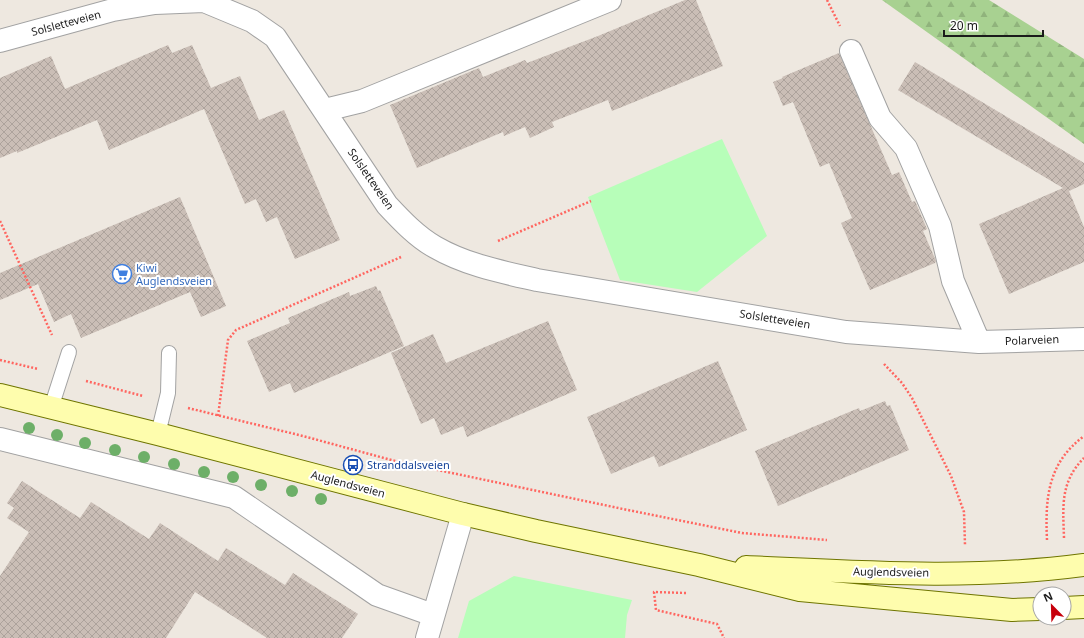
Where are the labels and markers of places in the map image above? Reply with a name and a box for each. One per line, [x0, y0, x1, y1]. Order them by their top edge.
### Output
place label: Kiwi Auglendsveien [136, 260, 212, 288]
supermarket icon: Kiwi Auglendsveien [111, 263, 133, 285]
bus stop icon: Stranddalsveien [342, 454, 364, 476]
place label: Stranddalsveien [367, 457, 450, 472]

